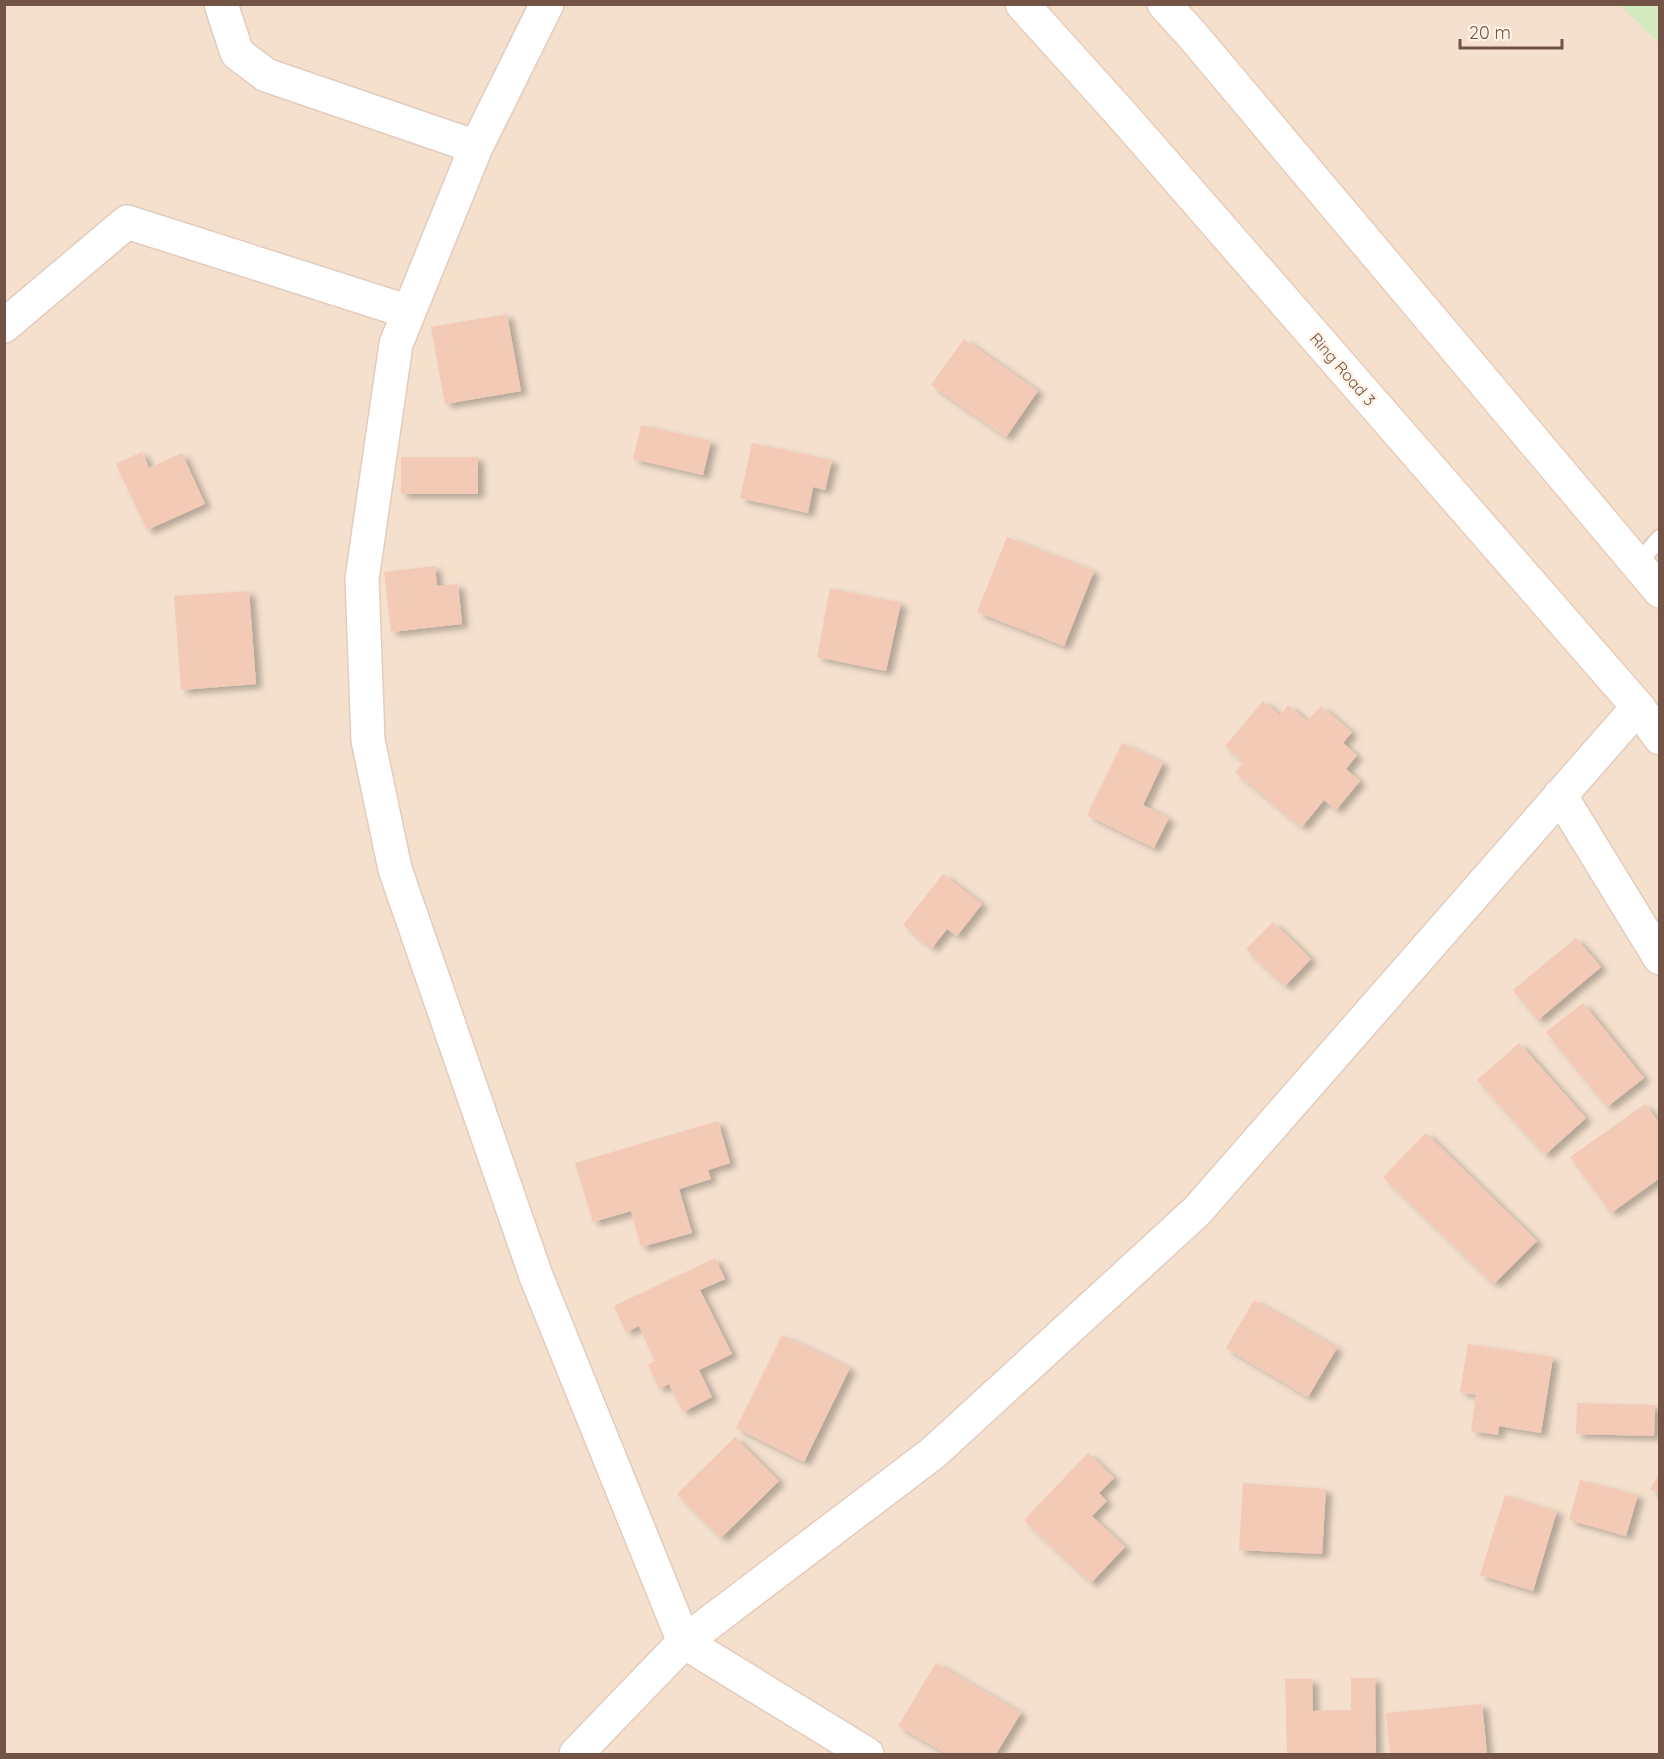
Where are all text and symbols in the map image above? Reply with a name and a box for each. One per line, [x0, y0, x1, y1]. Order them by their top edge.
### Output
scale bar [1460, 12, 1562, 50]
text: 20 m [1469, 21, 1511, 44]
street label: Ring Road 3 [1306, 328, 1380, 410]

